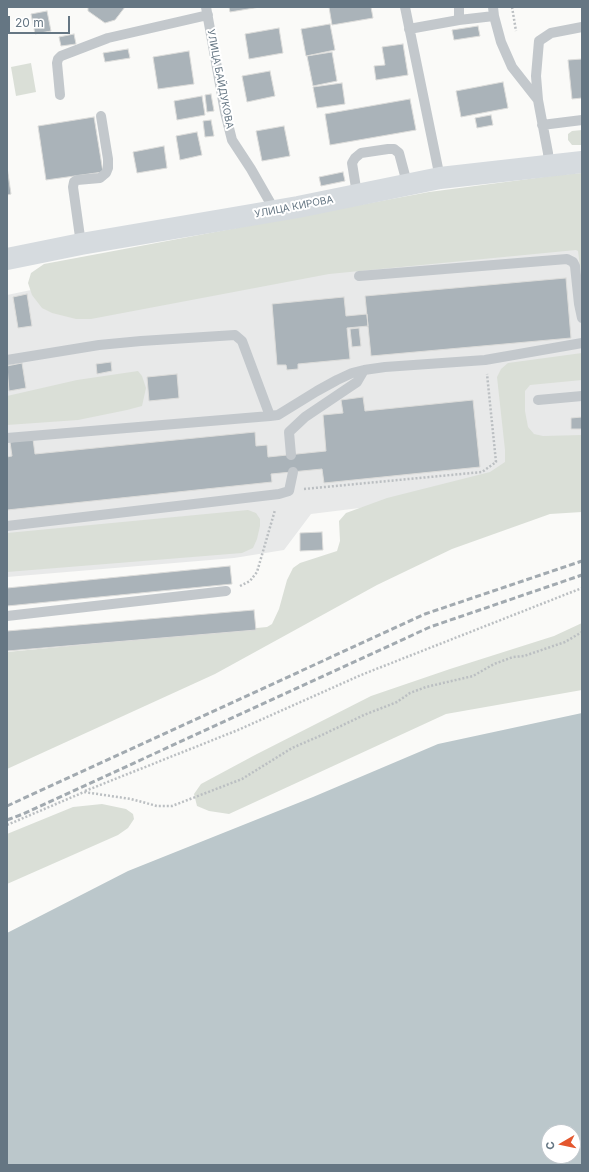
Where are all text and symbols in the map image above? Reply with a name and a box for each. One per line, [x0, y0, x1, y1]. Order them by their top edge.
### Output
scale bar [10, 8, 72, 34]
text: 20 m [15, 15, 44, 30]
street label: УЛИЦА БАЙДУКОВА [204, 28, 236, 130]
street label: УЛИЦА КИРОВА [254, 193, 334, 221]
north arrow [541, 1124, 581, 1164]
text: С [543, 1141, 558, 1151]

